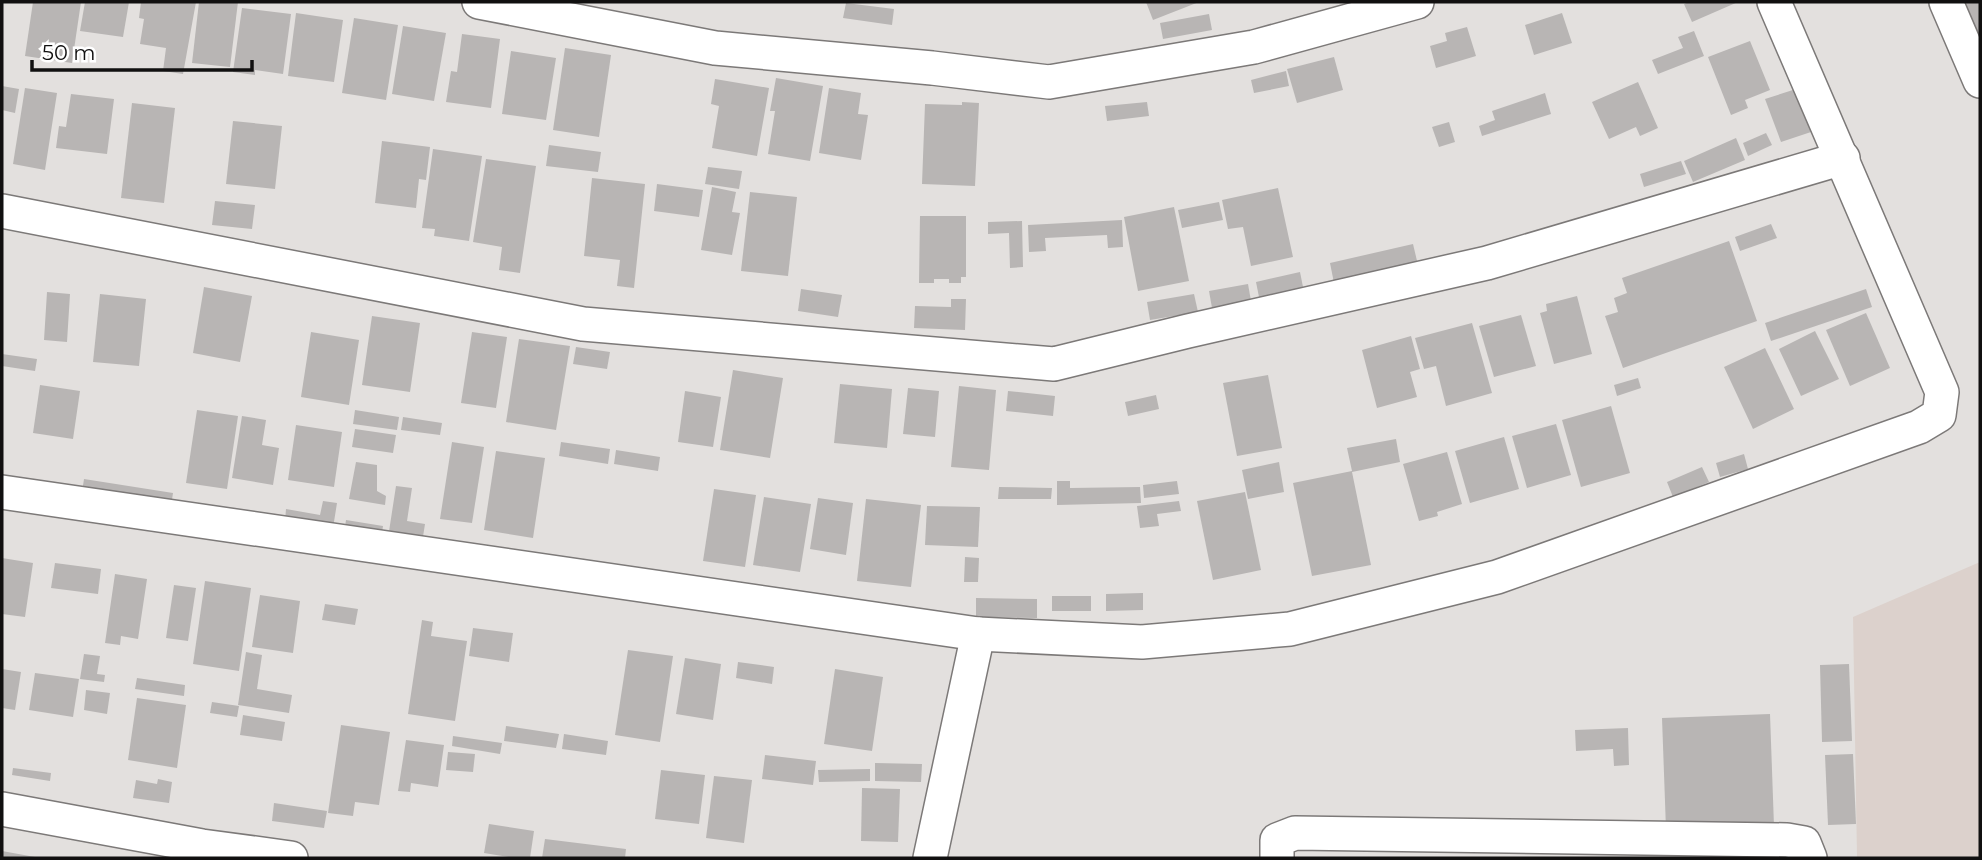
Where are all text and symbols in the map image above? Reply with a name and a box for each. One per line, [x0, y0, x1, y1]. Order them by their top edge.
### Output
scale bar [32, 28, 252, 72]
text: 50 m [42, 40, 96, 65]

